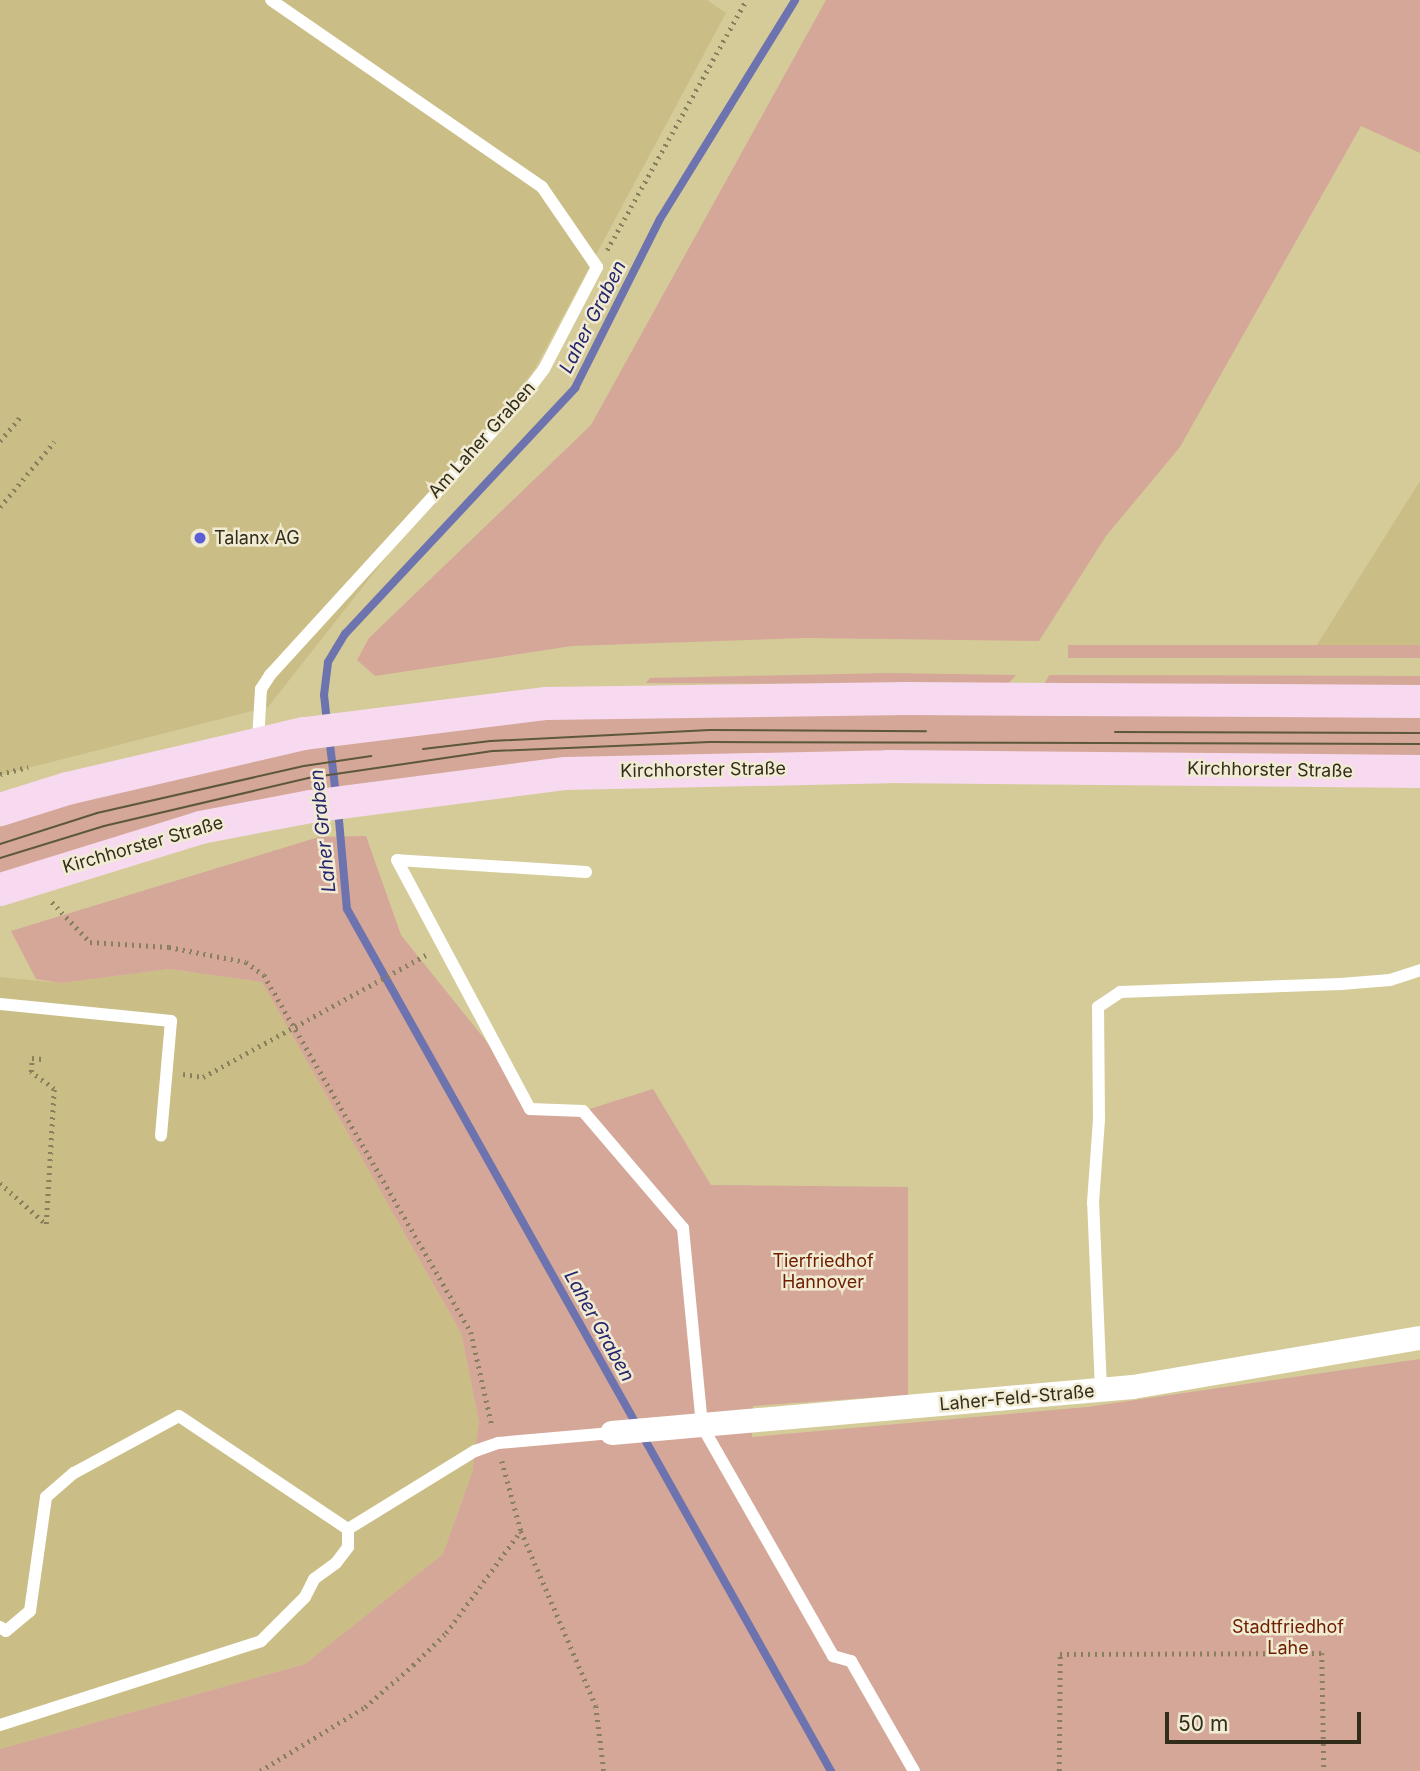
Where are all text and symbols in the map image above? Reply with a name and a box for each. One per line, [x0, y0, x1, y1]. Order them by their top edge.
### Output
water label: Laher Graben [555, 257, 631, 377]
street label: Am Laher Graben [424, 377, 540, 503]
place label: Talanx AG [214, 527, 300, 549]
marker: Talanx AG [192, 530, 208, 546]
street label: Kirchhorster Straße [620, 758, 786, 782]
street label: Kirchhorster Straße [1187, 758, 1353, 782]
water label: Laher Graben [305, 768, 341, 894]
street label: Kirchhorster Straße [60, 812, 226, 878]
park label: Tierfriedhof Hannover [772, 1251, 874, 1294]
water label: Laher Graben [559, 1266, 639, 1386]
street label: Laher-Feld-Straße [938, 1380, 1096, 1416]
park label: Stadtfriedhof Lahe [1232, 1617, 1344, 1660]
scale bar [1168, 1698, 1364, 1742]
text: 50 m [1178, 1711, 1228, 1736]

